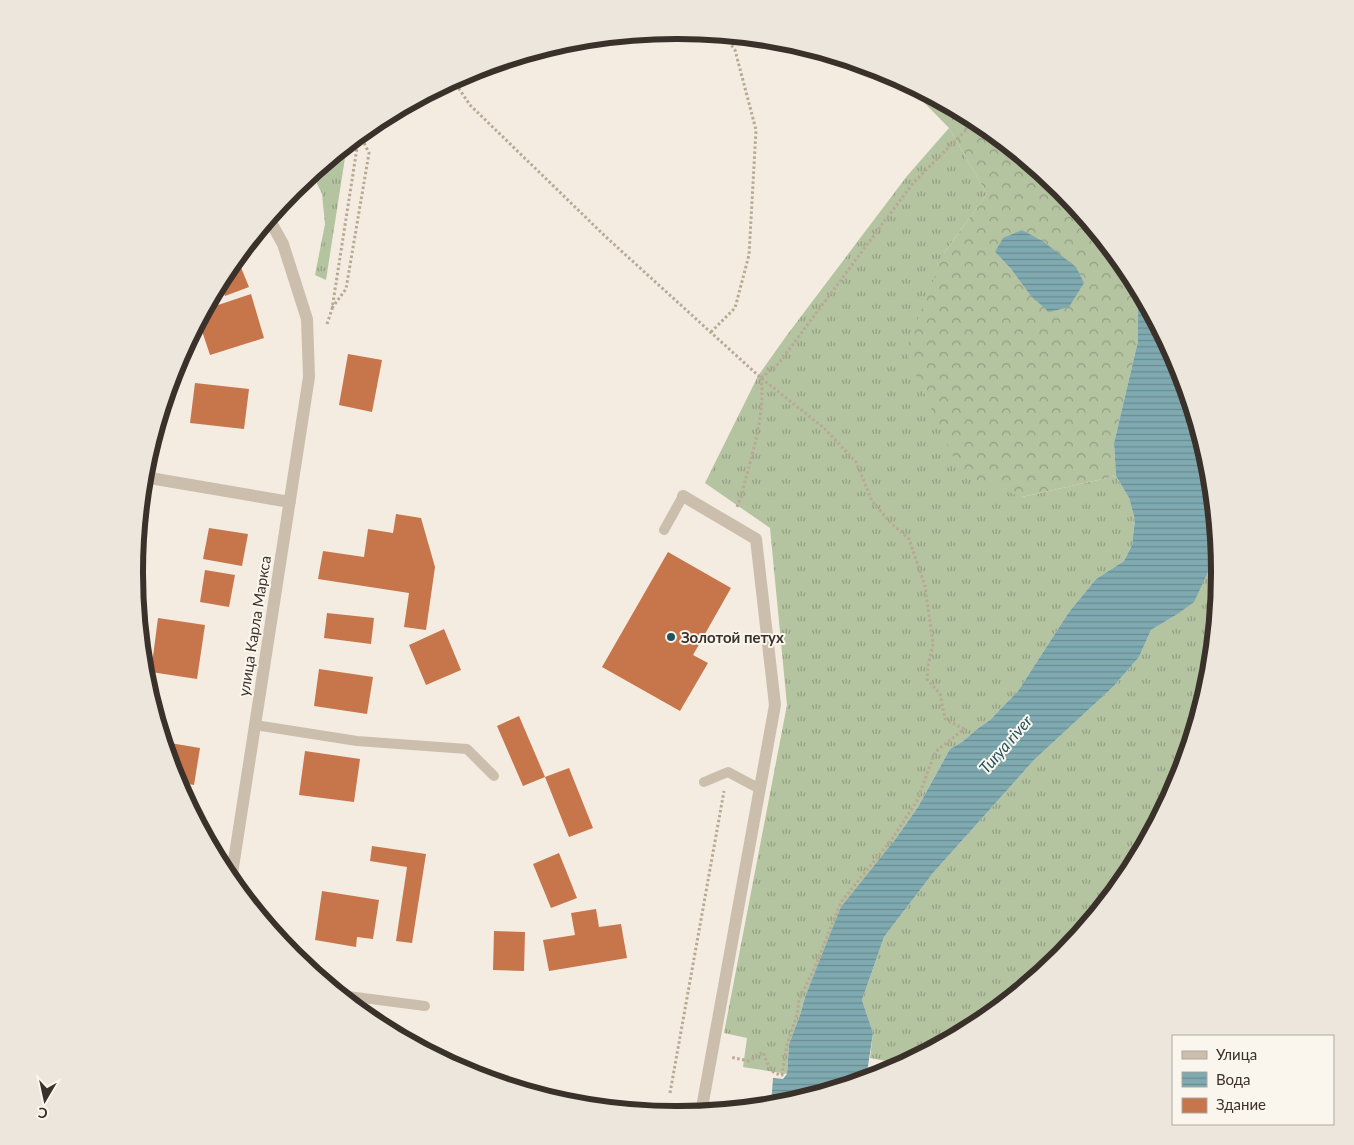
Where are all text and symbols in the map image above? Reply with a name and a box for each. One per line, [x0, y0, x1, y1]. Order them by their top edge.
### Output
street label: улица Карла Маркса [234, 554, 274, 698]
place label: Золотой петух [681, 628, 784, 646]
marker: Золотой петух [665, 631, 677, 643]
water label: Turya river [975, 711, 1036, 777]
legend [1172, 1035, 1334, 1125]
text: Улица [1216, 1045, 1257, 1063]
text: Вода [1216, 1070, 1251, 1088]
north arrow [20, 1075, 70, 1125]
text: Здание [1216, 1095, 1266, 1113]
text: С [36, 1104, 49, 1122]

